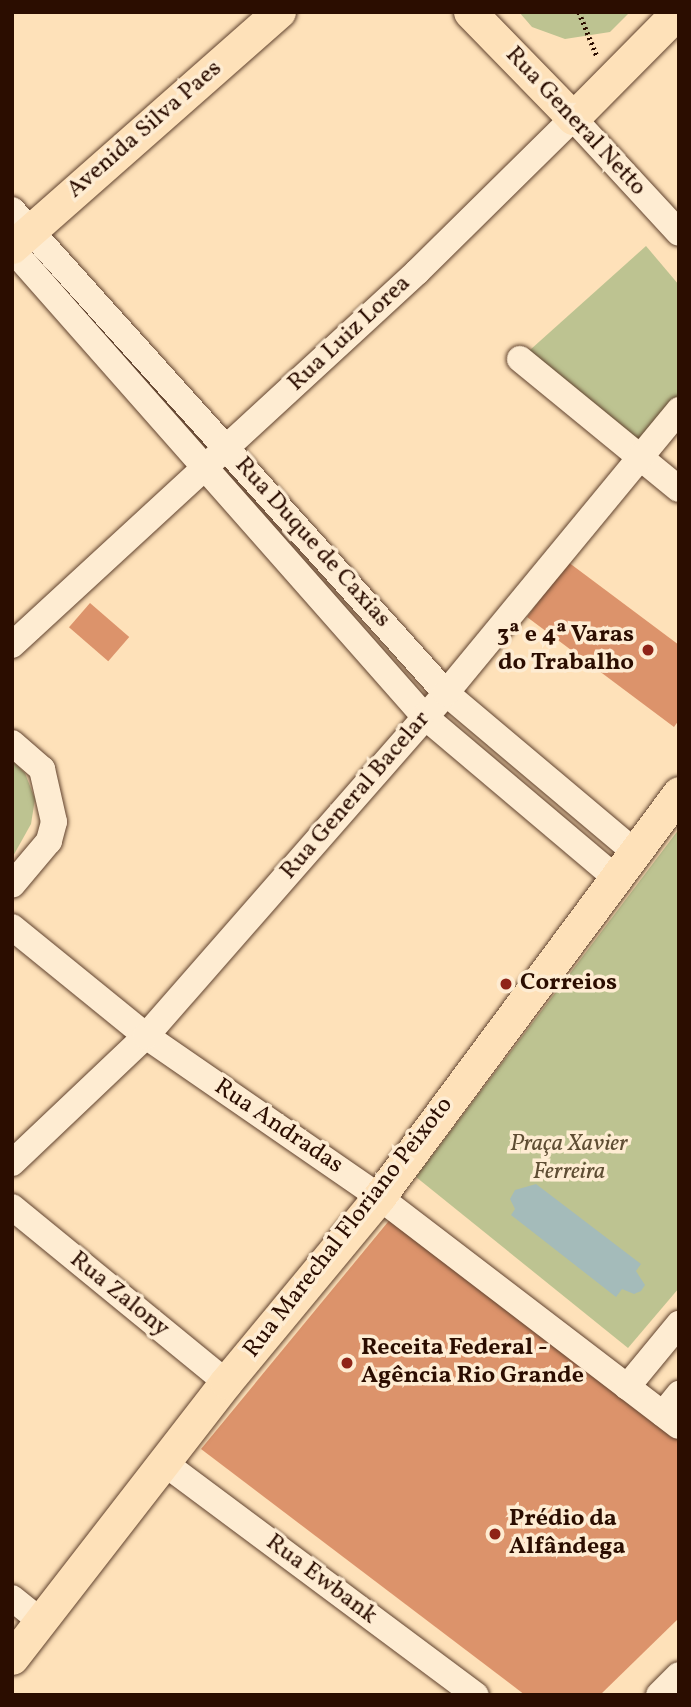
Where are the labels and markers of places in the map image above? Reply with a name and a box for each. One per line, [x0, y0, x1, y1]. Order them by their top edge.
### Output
place label: 3ª e 4ª Varas do Trabalho [496, 622, 634, 678]
marker: 3ª e 4ª Varas do Trabalho [640, 642, 656, 658]
place label: Correios [520, 970, 617, 998]
marker: Correios [498, 976, 514, 992]
place label: Receita Federal - Agência Rio Grande [361, 1335, 584, 1391]
marker: Receita Federal - Agência Rio Grande [339, 1355, 355, 1371]
place label: Prédio da Alfândega [509, 1506, 626, 1562]
marker: Prédio da Alfândega [487, 1526, 503, 1542]

